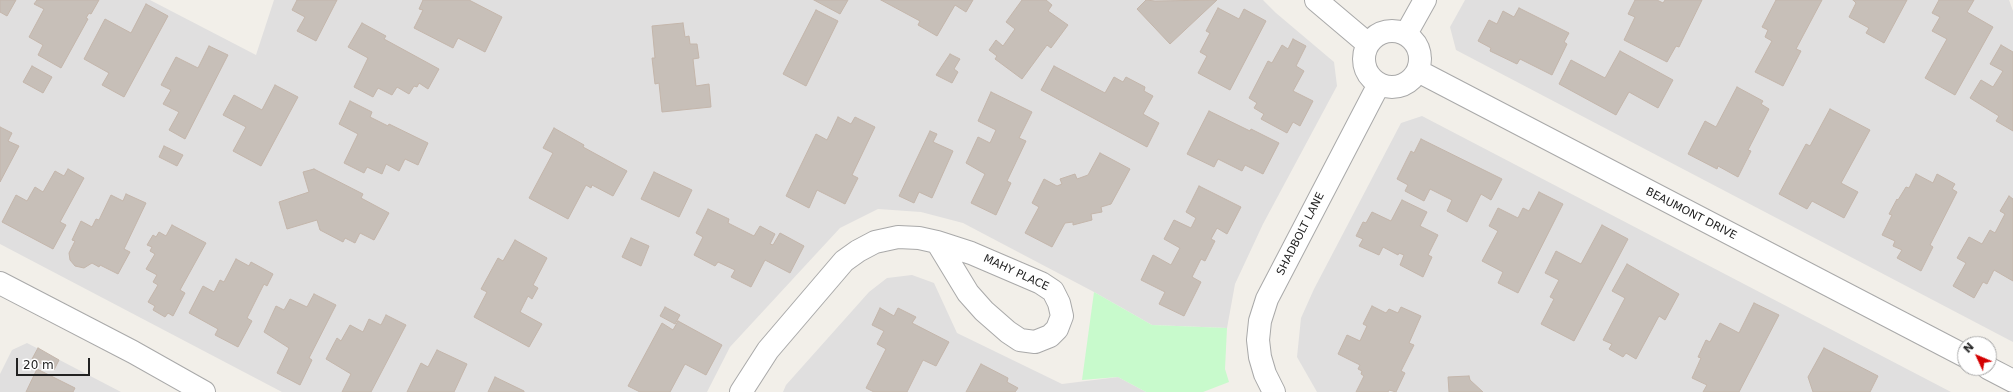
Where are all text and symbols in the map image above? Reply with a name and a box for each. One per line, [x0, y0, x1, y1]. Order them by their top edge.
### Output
street label: BEAUMONT DRIVE [1643, 185, 1739, 243]
street label: SHADBOLT LANE [1274, 190, 1328, 278]
street label: MAHY PLACE [981, 252, 1051, 294]
north arrow [1957, 336, 1997, 376]
text: N [1961, 340, 1977, 356]
scale bar [18, 350, 92, 376]
text: 20 m [23, 358, 54, 372]

